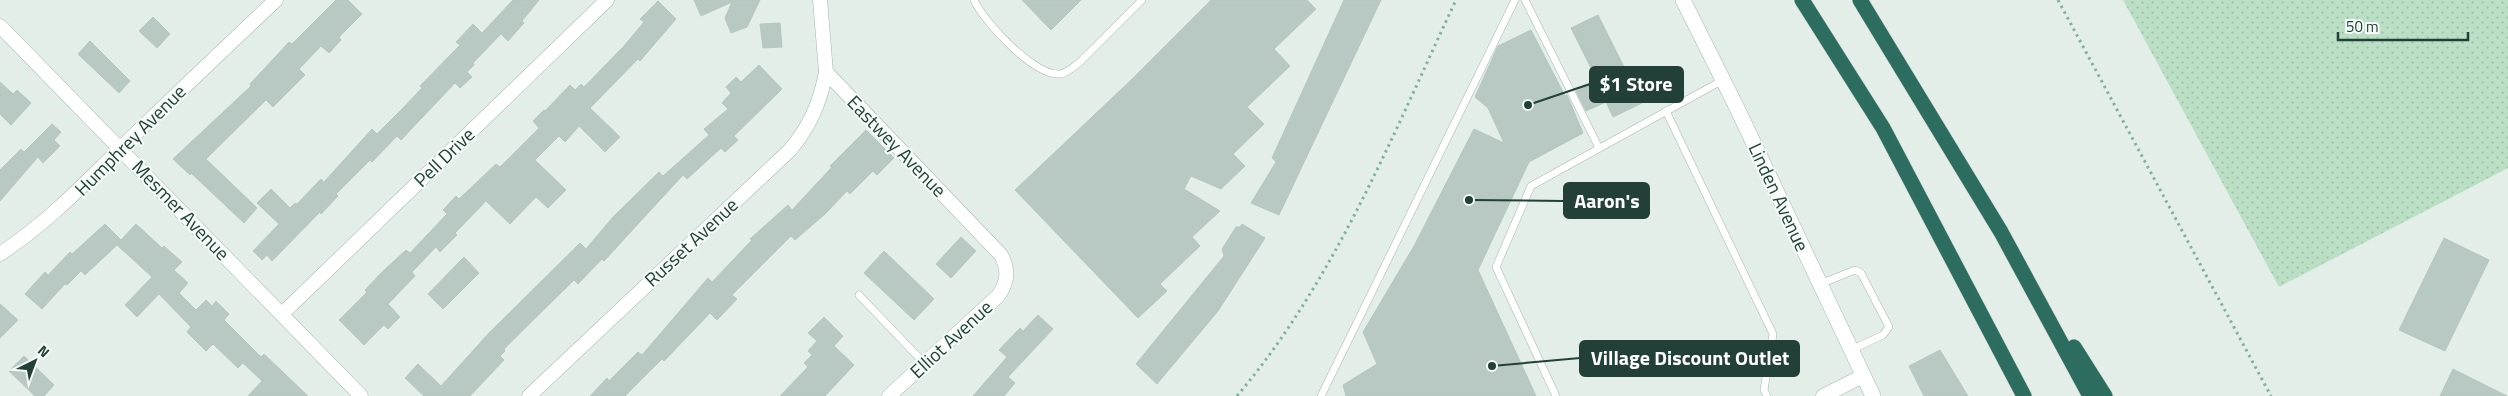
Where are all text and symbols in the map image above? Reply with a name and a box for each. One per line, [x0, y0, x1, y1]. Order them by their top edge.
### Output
scale bar [2338, 10, 2468, 42]
text: 50 m [2346, 15, 2379, 38]
callout: $1 Store [1590, 67, 1683, 102]
text: $1 Store [1599, 68, 1673, 99]
street label: Humphrey Avenue [67, 77, 192, 202]
street label: Eastwey Avenue [841, 88, 954, 203]
street label: Pell Drive [406, 120, 481, 193]
street label: Linden Avenue [1742, 138, 1817, 256]
street label: Mesmer Avenue [126, 153, 237, 266]
callout: Aaron's [1564, 183, 1649, 218]
text: Aaron's [1574, 185, 1640, 216]
street label: Russet Avenue [637, 190, 744, 293]
street label: Elliot Avenue [903, 293, 998, 385]
north arrow [10, 336, 60, 386]
text: N [33, 340, 55, 362]
callout: Village Discount Outlet [1580, 341, 1799, 376]
text: Village Discount Outlet [1591, 342, 1789, 373]

